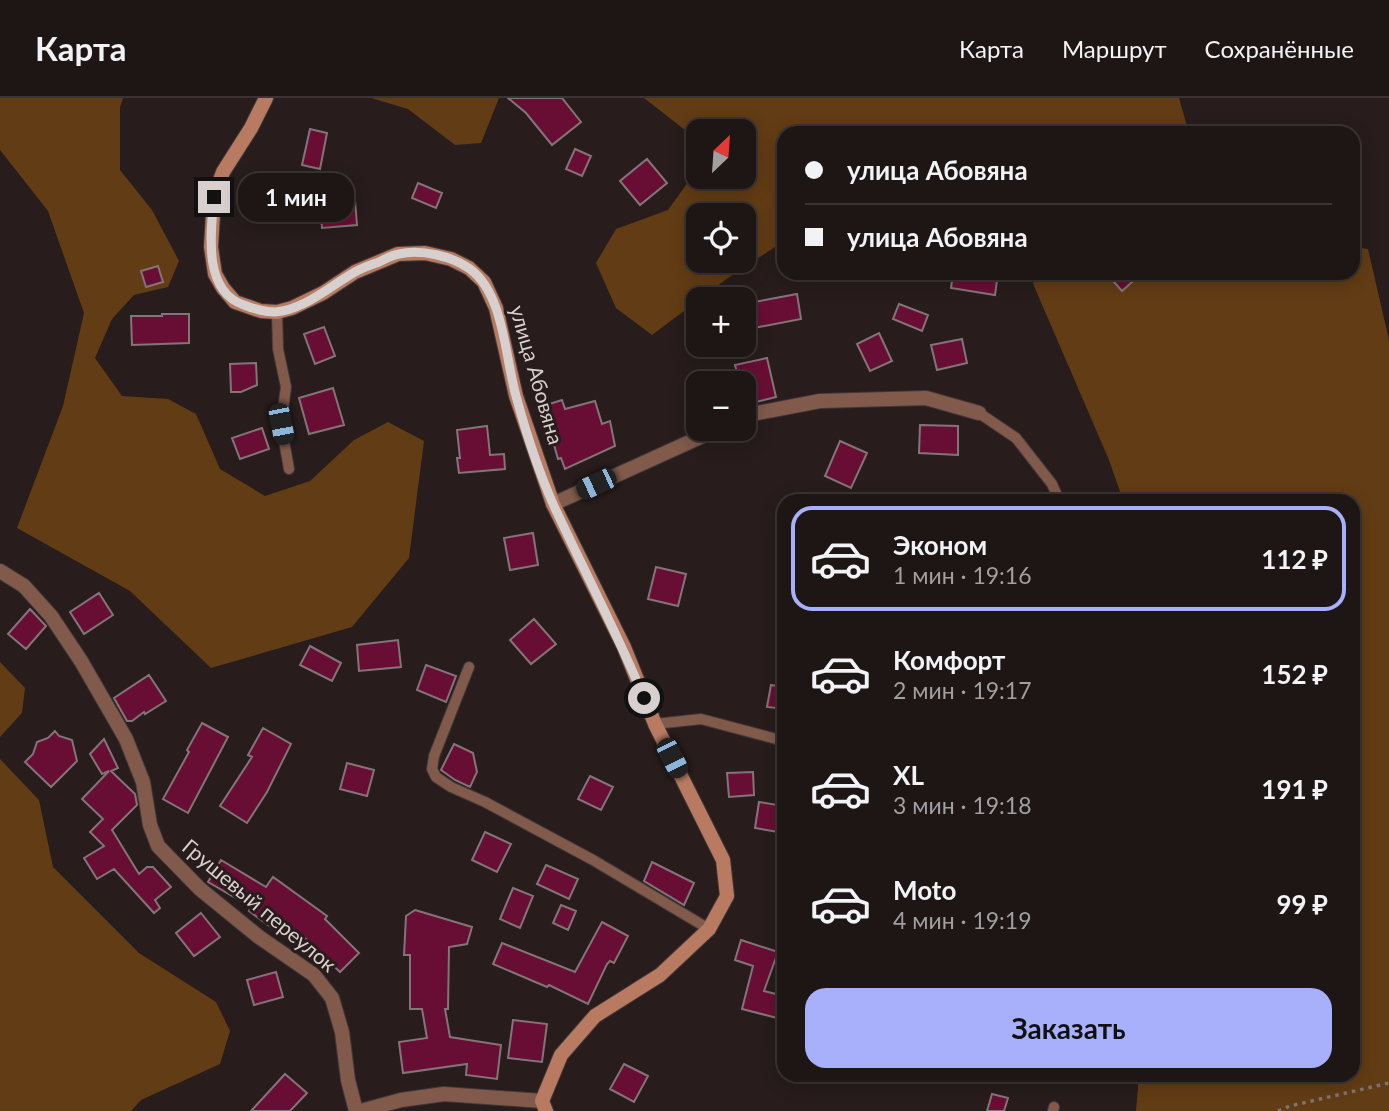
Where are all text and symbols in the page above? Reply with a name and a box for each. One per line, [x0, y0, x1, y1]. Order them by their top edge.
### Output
text: Карта [35, 28, 126, 68]
text: Карта [959, 34, 1024, 63]
text: Маршрут [1062, 34, 1167, 63]
text: Сохранённые [1205, 34, 1354, 63]
north arrow [686, 119, 756, 189]
map controls [686, 119, 756, 441]
text: улица Абовяна [847, 154, 1028, 186]
callout: 1 мин [238, 172, 354, 222]
route end [198, 181, 230, 213]
text: 1 мин [265, 183, 327, 211]
button: locate [686, 203, 756, 273]
text: улица Абовяна [847, 221, 1028, 253]
button: + [686, 287, 756, 357]
street label: улица Абовяна [506, 302, 569, 447]
button: − [686, 371, 756, 441]
car [267, 401, 296, 447]
car [573, 466, 620, 502]
icon: car [809, 527, 872, 590]
text: Эконом [893, 529, 987, 561]
text: 112 ₽ [1261, 543, 1328, 575]
text: 1 мин · 19:16 [893, 561, 1032, 589]
icon: car [809, 642, 872, 705]
text: Комфорт [893, 644, 1005, 676]
text: 152 ₽ [1261, 658, 1328, 690]
text: 2 мин · 19:17 [893, 676, 1032, 704]
route start [628, 682, 660, 714]
car [654, 735, 691, 781]
icon: car [809, 757, 872, 820]
text: XL [893, 759, 924, 791]
text: 191 ₽ [1261, 773, 1328, 805]
text: 3 мин · 19:18 [893, 791, 1032, 819]
street label: Грушевый переулок [178, 833, 342, 977]
icon: car [809, 872, 872, 935]
text: Moto [893, 874, 956, 906]
text: 99 ₽ [1276, 888, 1328, 920]
text: 4 мин · 19:19 [893, 906, 1032, 934]
button: Заказать [805, 988, 1332, 1068]

